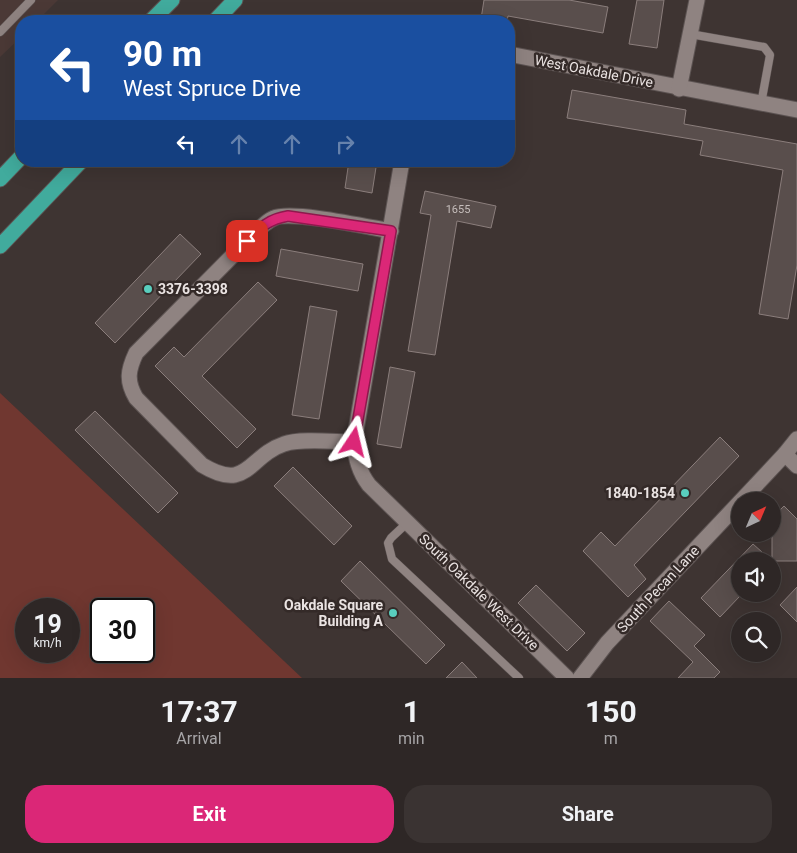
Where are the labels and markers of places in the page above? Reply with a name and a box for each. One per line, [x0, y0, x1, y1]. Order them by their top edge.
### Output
pin [226, 220, 268, 262]
place label: 3376-3398 [158, 281, 228, 297]
marker: 3376-3398 [142, 283, 154, 295]
place label: 1840-1854 [605, 485, 675, 501]
marker: 1840-1854 [679, 487, 691, 499]
place label: Oakdale Square Building A [284, 597, 384, 629]
marker: Oakdale Square Building A [387, 607, 399, 619]

